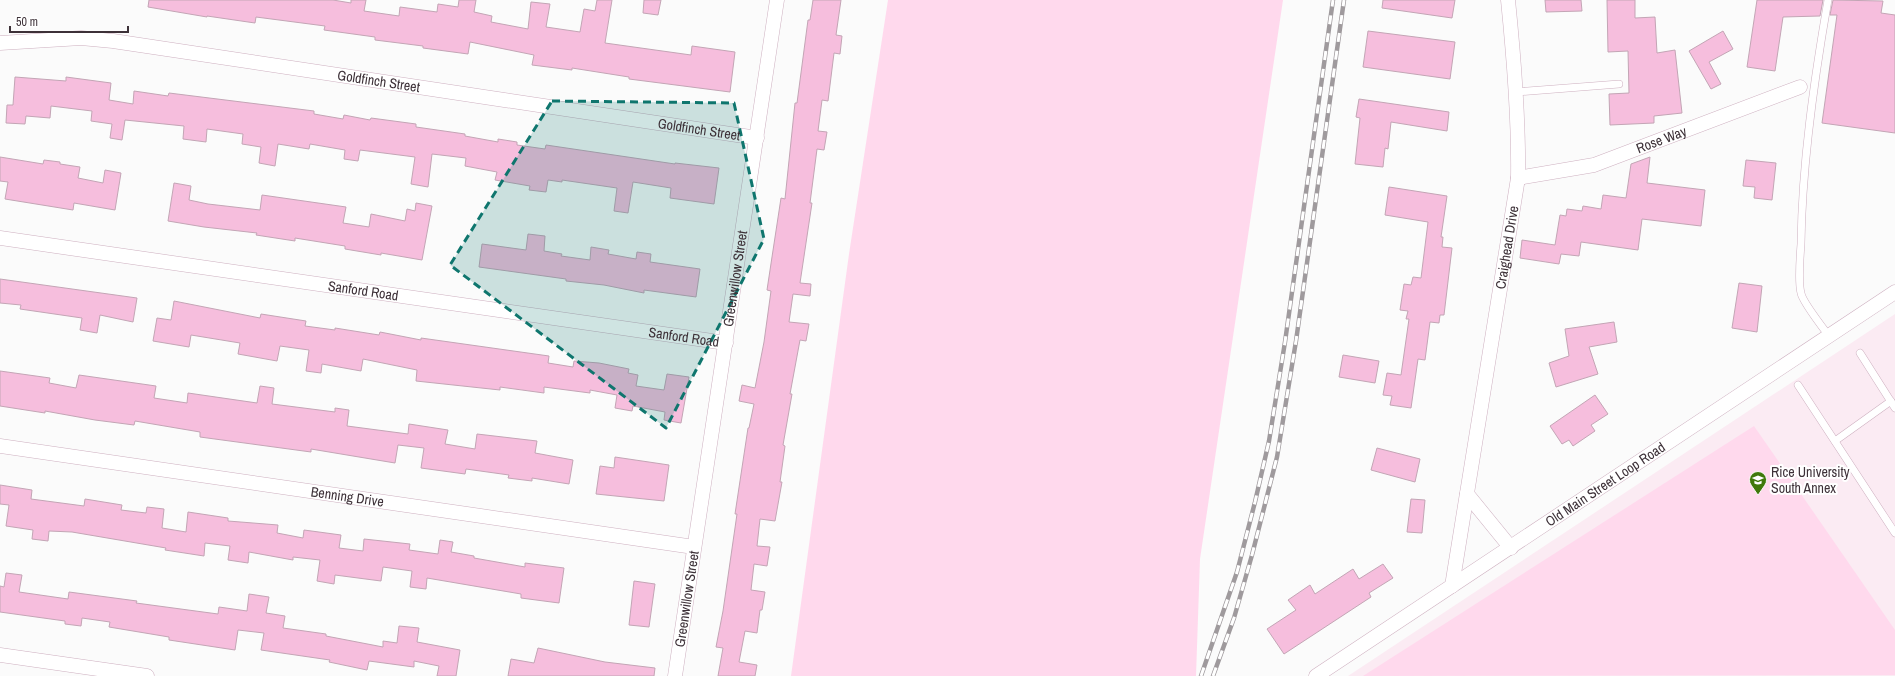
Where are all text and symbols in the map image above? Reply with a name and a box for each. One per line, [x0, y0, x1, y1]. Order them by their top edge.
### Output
scale bar [10, 8, 128, 34]
text: 50 m [16, 14, 38, 30]
street label: Goldfinch Street [336, 66, 421, 96]
street label: Goldfinch Street [657, 114, 742, 144]
street label: Rose Way [1633, 122, 1689, 157]
street label: Craighead Drive [1491, 204, 1522, 290]
street label: Greenwillow Street [719, 229, 751, 328]
street label: Sanford Road [327, 277, 400, 305]
street label: Sanford Road [647, 323, 720, 351]
street label: Old Main Street Loop Road [1542, 438, 1668, 530]
place label: Rice University South Annex [1771, 463, 1850, 497]
school or university icon: Rice University South Annex [1748, 470, 1768, 495]
street label: Benning Drive [310, 482, 385, 511]
street label: Greenwillow Street [670, 550, 703, 648]

